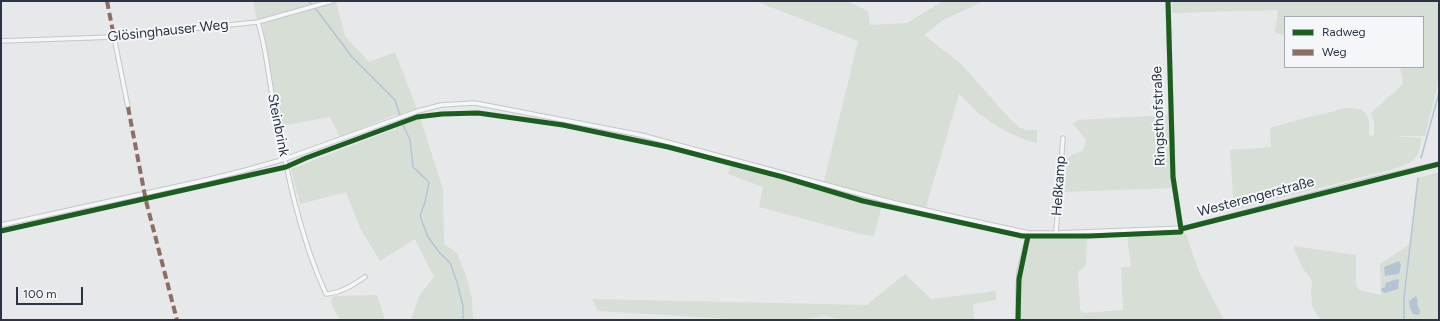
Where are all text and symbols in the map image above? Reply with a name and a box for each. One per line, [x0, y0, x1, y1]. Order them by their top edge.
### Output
street label: Glösinghauser Weg [107, 16, 229, 46]
legend [1284, 16, 1424, 68]
text: Radweg [1322, 25, 1366, 39]
text: Weg [1322, 45, 1347, 59]
street label: Ringsthofstraße [1149, 66, 1169, 166]
street label: Steinbrink [264, 92, 292, 158]
street label: Heßkamp [1049, 155, 1069, 217]
street label: Westerengerstraße [1196, 173, 1316, 221]
scale bar [18, 279, 85, 305]
text: 100 m [23, 287, 57, 301]

